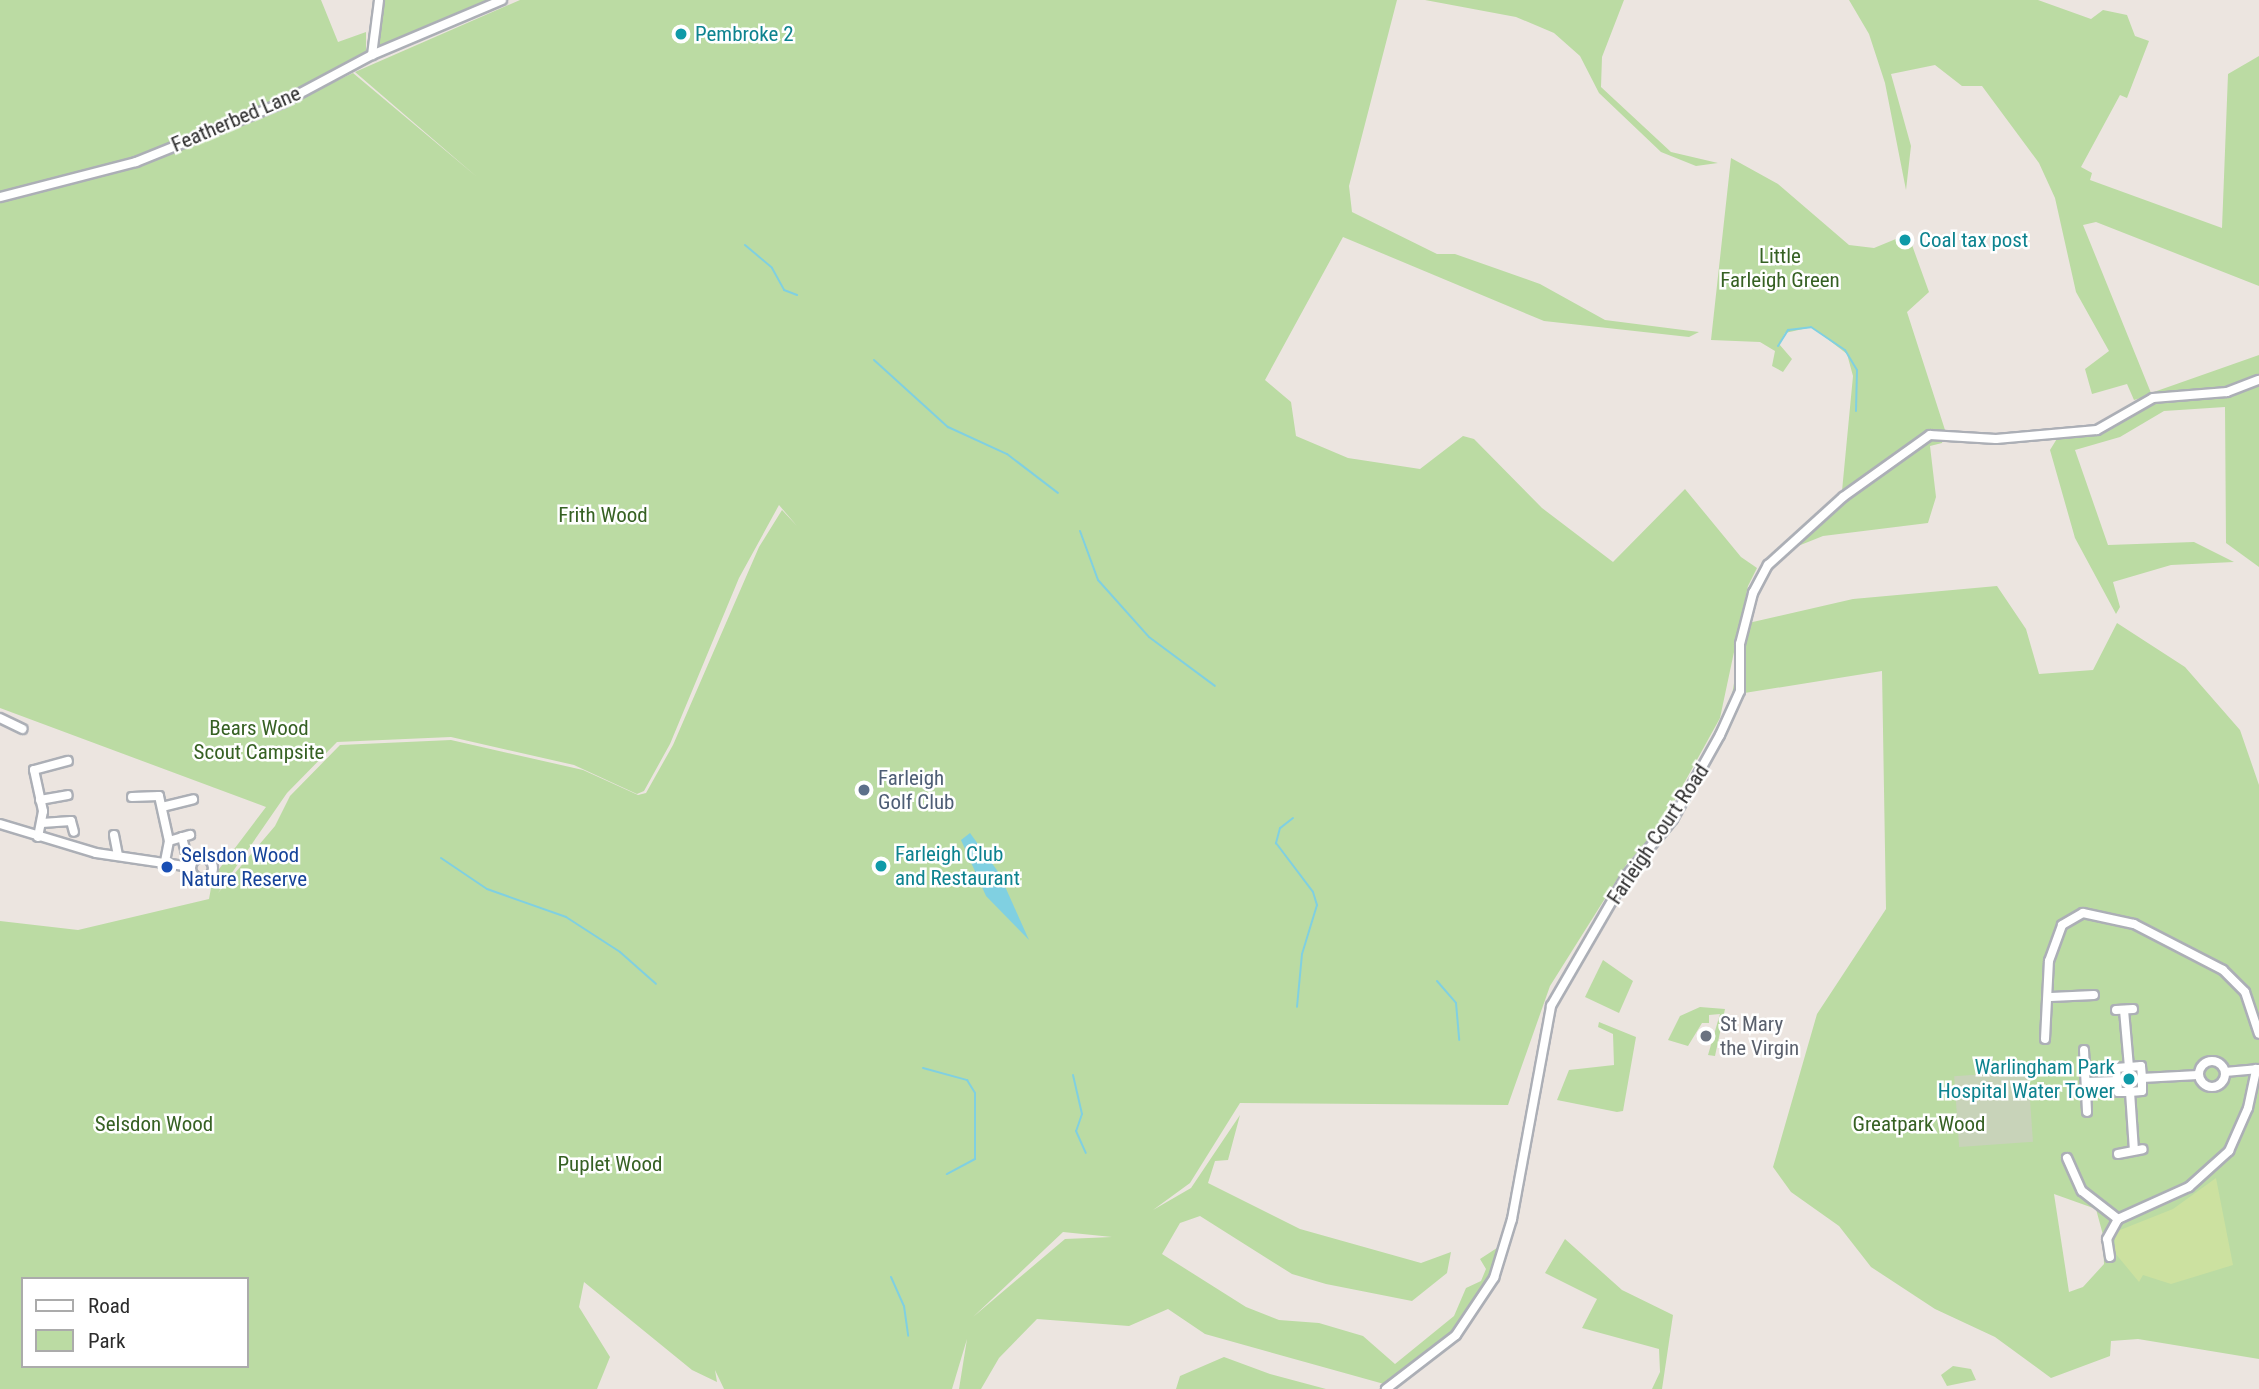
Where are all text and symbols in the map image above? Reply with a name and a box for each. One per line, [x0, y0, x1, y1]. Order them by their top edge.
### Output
place label: Pembroke 2 [695, 21, 794, 47]
marker: Pembroke 2 [673, 26, 689, 42]
street label: Featherbed Lane [168, 80, 304, 158]
place label: Coal tax post [1919, 227, 2028, 253]
marker: Coal tax post [1897, 232, 1913, 248]
park label: Little Farleigh Green [1720, 243, 1840, 293]
park label: Frith Wood [558, 502, 648, 528]
park label: Bears Wood Scout Campsite [194, 715, 324, 765]
street label: Farleigh Court Road [1602, 759, 1714, 909]
place label: Farleigh Golf Club [878, 765, 954, 815]
marker: Farleigh Golf Club [856, 782, 872, 798]
place label: Farleigh Club and Restaurant [895, 841, 1020, 891]
place label: Selsdon Wood Nature Reserve [181, 842, 307, 892]
marker: Farleigh Club and Restaurant [873, 858, 889, 874]
marker: Selsdon Wood Nature Reserve [159, 859, 175, 875]
place label: St Mary the Virgin [1720, 1011, 1799, 1061]
marker: St Mary the Virgin [1698, 1028, 1714, 1044]
place label: Warlingham Park Hospital Water Tower [1937, 1054, 2115, 1104]
marker: Warlingham Park Hospital Water Tower [2121, 1071, 2137, 1087]
park label: Selsdon Wood [95, 1111, 213, 1137]
park label: Greatpark Wood [1852, 1111, 1986, 1137]
park label: Puplet Wood [557, 1151, 663, 1177]
legend [21, 1277, 248, 1368]
text: Road [88, 1294, 130, 1318]
text: Park [88, 1329, 125, 1353]

